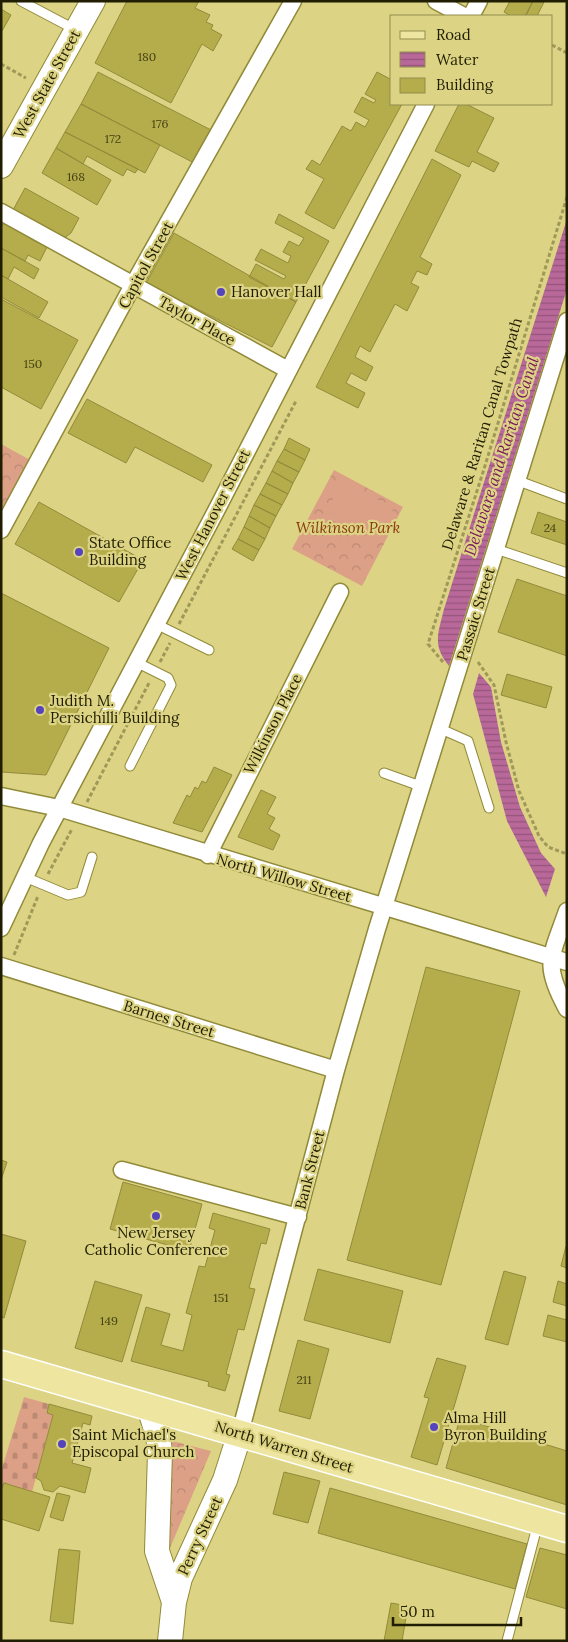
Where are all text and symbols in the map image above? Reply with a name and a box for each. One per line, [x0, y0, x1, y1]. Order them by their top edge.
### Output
legend [390, 15, 553, 105]
text: Road [436, 25, 471, 44]
street label: West State Street [9, 26, 84, 141]
house number: 180 [138, 49, 156, 64]
text: Water [436, 50, 479, 69]
text: Building [436, 75, 494, 94]
house number: 176 [152, 116, 168, 131]
house number: 172 [105, 131, 121, 146]
house number: 168 [67, 169, 85, 184]
street label: Capitol Street [114, 218, 177, 312]
place label: Hanover Hall [231, 282, 322, 301]
marker: Hanover Hall [215, 286, 227, 298]
street label: Taylor Place [156, 292, 239, 349]
street label: Delaware & Raritan Canal Towpath [437, 315, 526, 552]
water label: Delaware and Raritan Canal [459, 354, 543, 558]
house number: 150 [24, 356, 42, 371]
street label: West Hanover Street [171, 446, 254, 584]
park label: Wilkinson Park [296, 518, 401, 537]
house number: 24 [544, 520, 557, 535]
place label: State Office Building [89, 533, 171, 569]
marker: State Office Building [73, 546, 85, 558]
street label: Passaic Street [452, 565, 499, 663]
street label: Wilkinson Place [239, 670, 306, 777]
place label: Judith M. Persichilli Building [49, 691, 180, 727]
marker: Judith M. Persichilli Building [34, 704, 46, 716]
street label: North Willow Street [214, 849, 354, 906]
street label: Barnes Street [121, 996, 217, 1041]
street label: Bank Street [291, 1128, 329, 1211]
marker: New Jersey Catholic Conference [150, 1210, 162, 1222]
place label: New Jersey Catholic Conference [84, 1223, 228, 1259]
house number: 151 [213, 1290, 229, 1305]
house number: 149 [100, 1313, 118, 1328]
house number: 211 [296, 1372, 312, 1387]
place label: Alma Hill Byron Building [443, 1408, 547, 1444]
street label: North Warren Street [212, 1416, 356, 1477]
marker: Alma Hill Byron Building [428, 1421, 440, 1433]
place label: Saint Michael's Episcopal Church [72, 1425, 195, 1461]
marker: Saint Michael's Episcopal Church [56, 1438, 68, 1450]
street label: Perry Street [173, 1493, 226, 1578]
scale bar [393, 1594, 520, 1626]
text: 50 m [400, 1602, 435, 1621]

